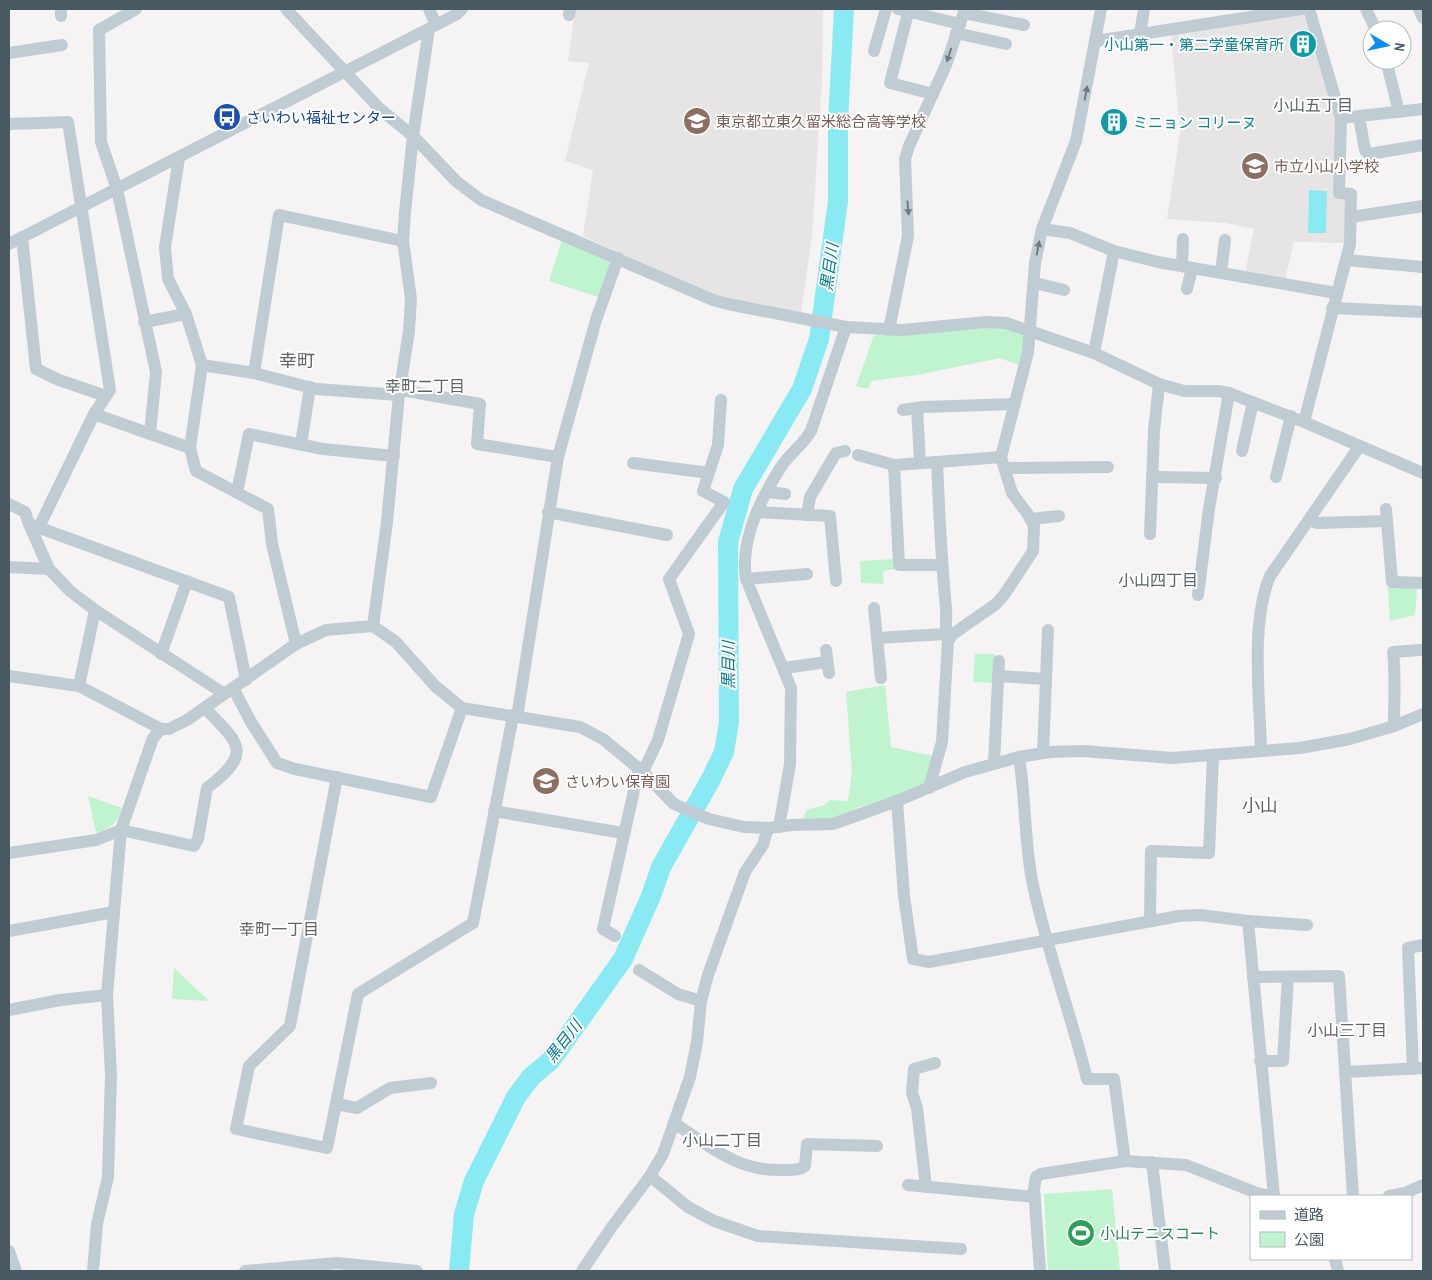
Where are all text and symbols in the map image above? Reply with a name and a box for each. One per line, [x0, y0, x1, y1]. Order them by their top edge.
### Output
north arrow [1362, 20, 1412, 70]
building icon: 小山第一・第二学童保育所 [1288, 29, 1318, 59]
place label: 小山第一・第二学童保育所 [1104, 34, 1284, 55]
text: N [1390, 42, 1409, 53]
one-way arrow [945, 48, 953, 63]
one-way arrow [1082, 85, 1090, 101]
district label: 小山五丁目 [1273, 94, 1353, 116]
bus stop icon: さいわい福祉センター [212, 102, 242, 132]
school or university icon: 東京都立東久留米総合高等学校 [682, 106, 712, 136]
place label: さいわい福祉センター [246, 107, 396, 128]
building icon: ミニョン コリーヌ [1099, 107, 1129, 137]
place label: 東京都立東久留米総合高等学校 [716, 111, 926, 132]
place label: ミニョン コリーヌ [1133, 112, 1256, 133]
school or university icon: 市立小山小学校 [1240, 151, 1270, 181]
place label: 市立小山小学校 [1274, 156, 1379, 177]
one-way arrow [904, 200, 912, 216]
water label: 黒目川 [815, 240, 844, 292]
one-way arrow [1035, 240, 1043, 256]
district label: 幸町 [279, 348, 315, 373]
district label: 幸町二丁目 [385, 375, 465, 397]
district label: 小山四丁目 [1118, 569, 1198, 591]
water label: 黒目川 [717, 639, 739, 689]
school or university icon: さいわい保育園 [531, 766, 561, 796]
place label: さいわい保育園 [565, 771, 670, 792]
district label: 小山 [1242, 793, 1278, 818]
district label: 幸町一丁目 [239, 918, 319, 940]
water label: 黒目川 [540, 1014, 588, 1067]
district label: 小山三丁目 [1307, 1019, 1387, 1041]
district label: 小山二丁目 [682, 1129, 762, 1151]
legend [1250, 1195, 1412, 1260]
text: 道路 [1294, 1204, 1324, 1225]
sports icon: 小山テニスコート [1066, 1218, 1096, 1248]
place label: 小山テニスコート [1100, 1223, 1220, 1244]
text: 公園 [1294, 1229, 1324, 1250]

